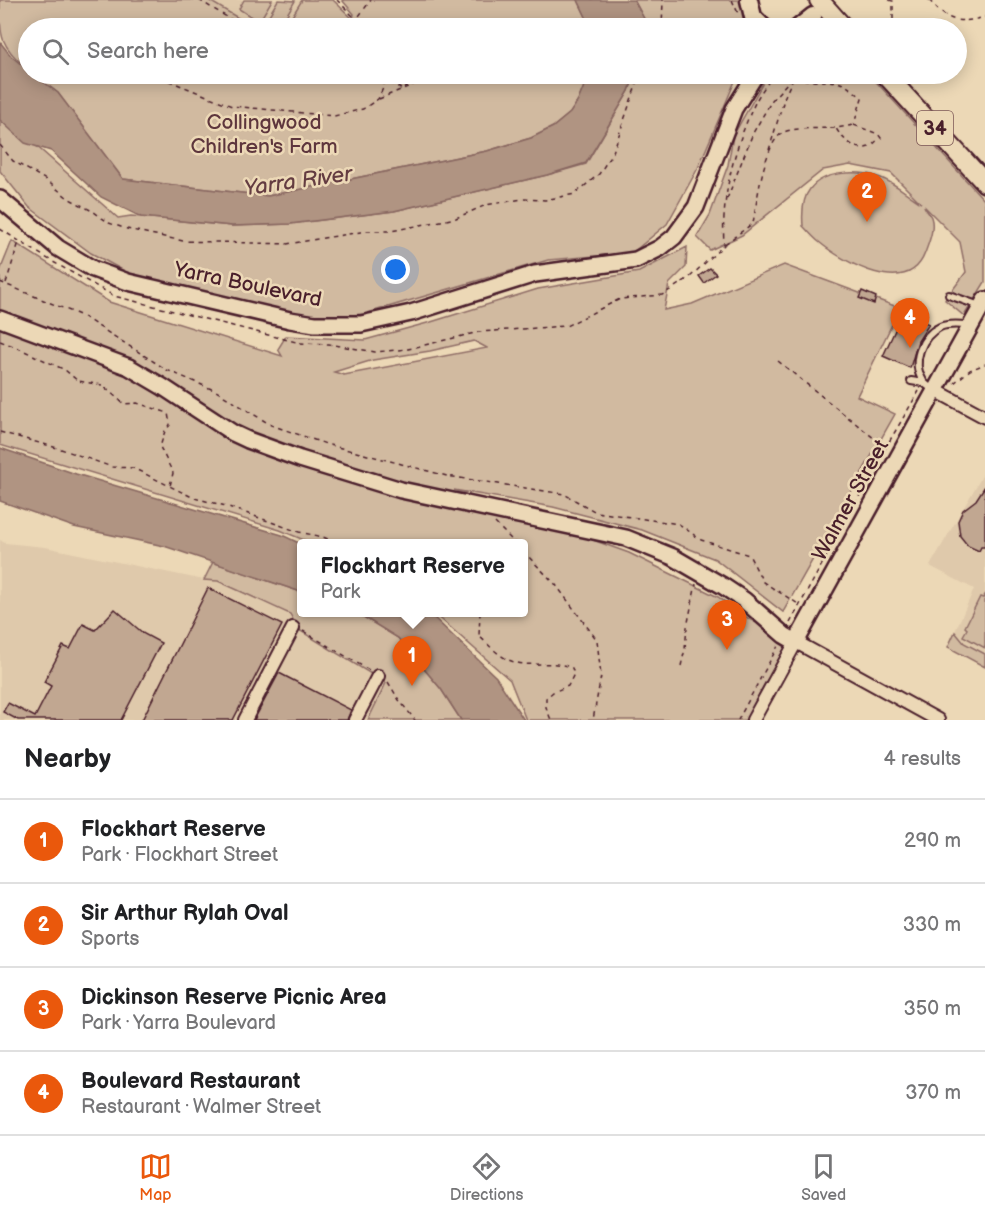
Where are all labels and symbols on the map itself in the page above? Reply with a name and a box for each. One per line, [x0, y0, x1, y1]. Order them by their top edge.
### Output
park label: Collingwood Children's Farm [190, 110, 338, 159]
road number: 34 [917, 111, 953, 145]
water label: Yarra River [243, 160, 356, 202]
pin: 2 [848, 172, 886, 222]
your location [381, 255, 410, 284]
street label: Yarra Boulevard [171, 256, 324, 312]
pin: 4 [890, 298, 930, 348]
street label: Walmer Street [807, 435, 894, 565]
pin: 3 [708, 600, 746, 650]
pin: 1 [392, 636, 432, 686]

